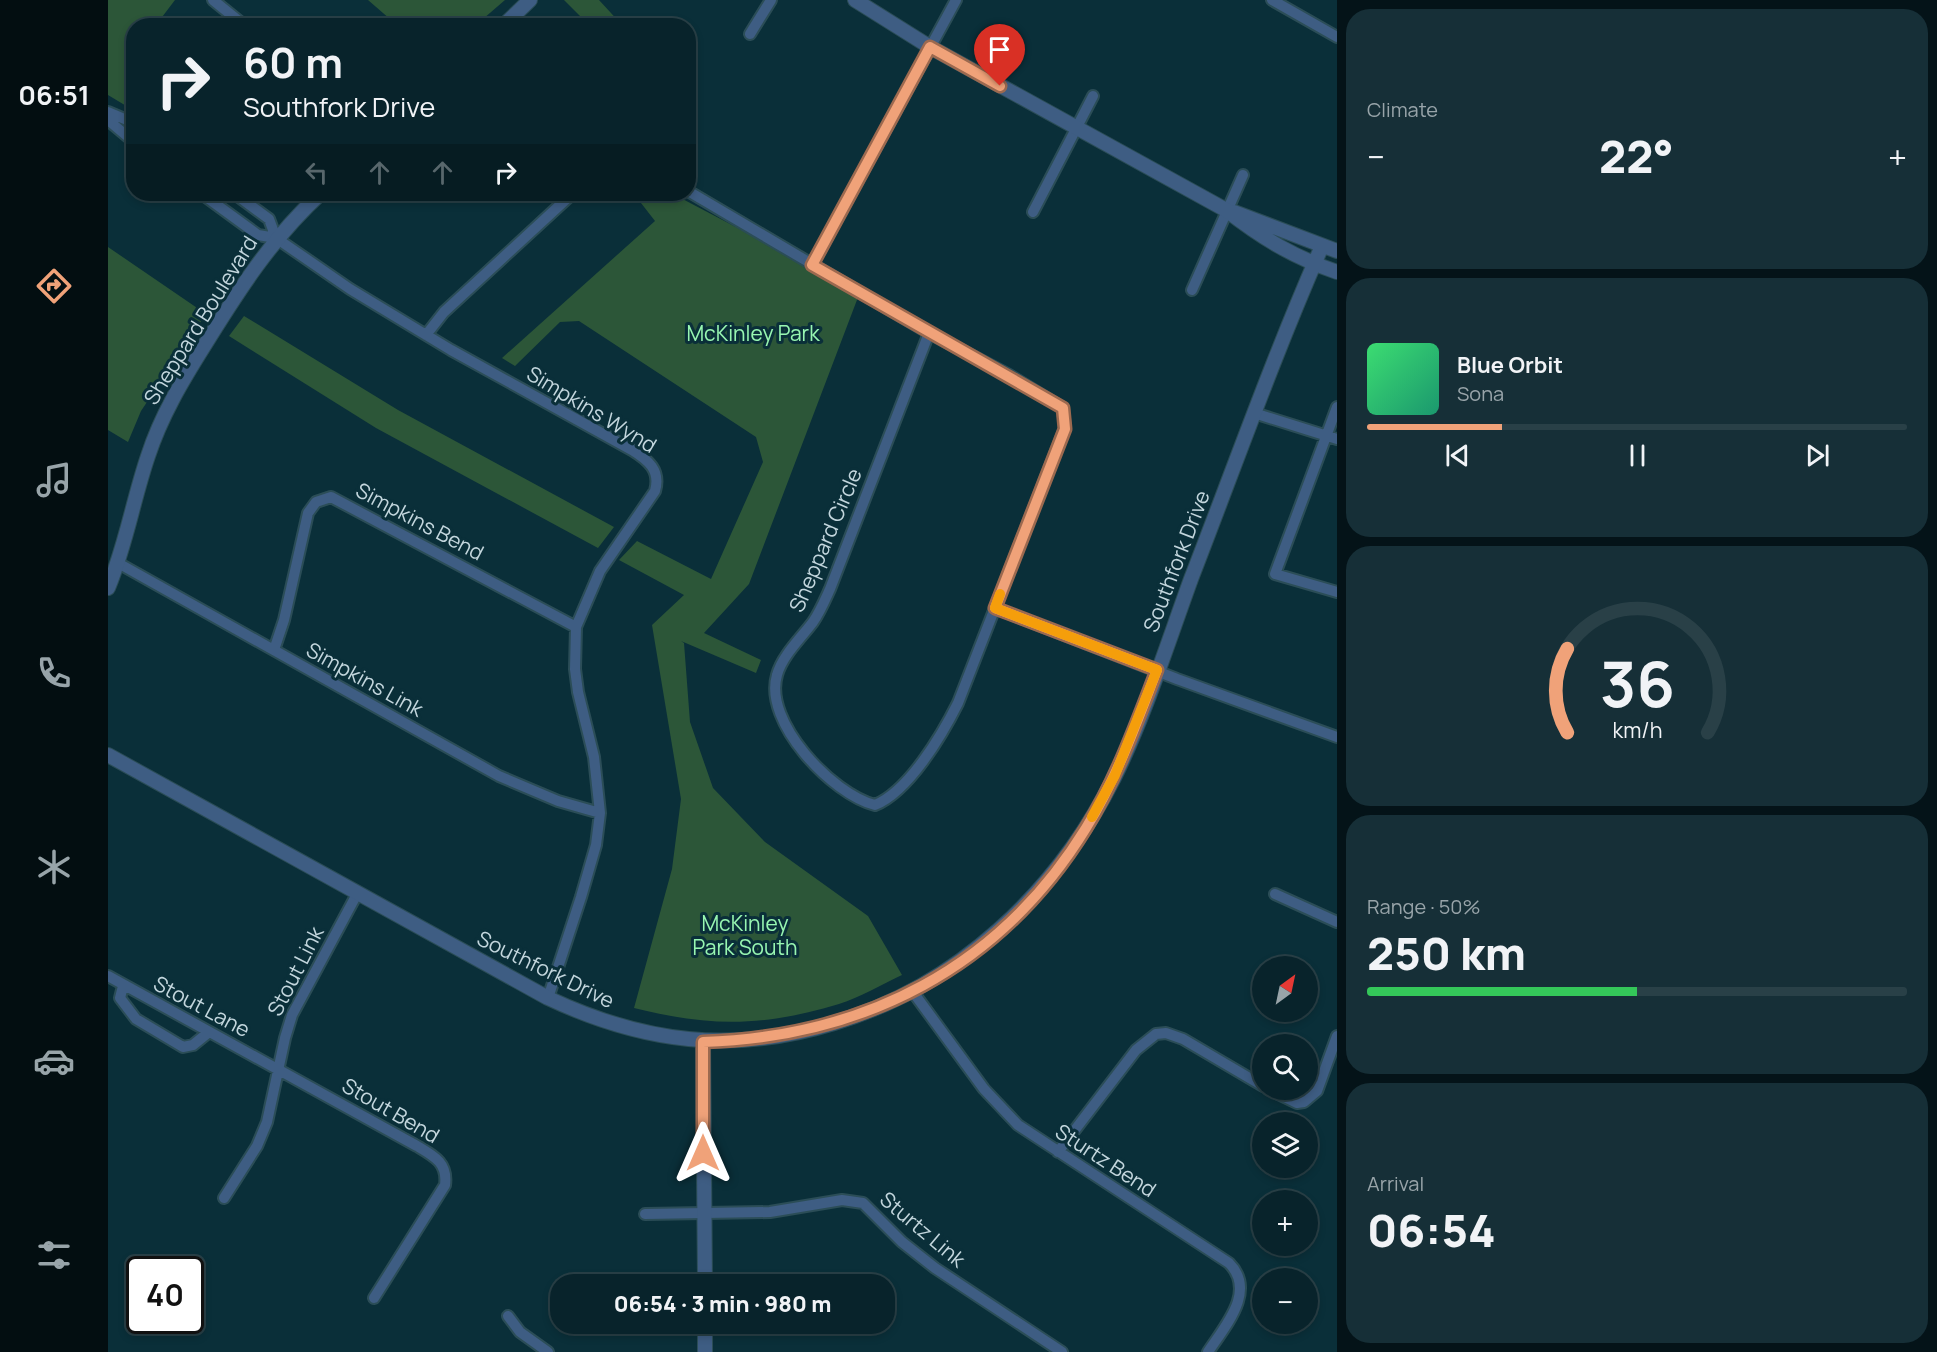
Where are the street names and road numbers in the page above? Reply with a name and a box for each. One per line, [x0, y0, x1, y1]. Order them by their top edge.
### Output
street label: Sheppard Boulevard [137, 230, 263, 410]
street label: Simpkins Wynd [522, 359, 662, 459]
street label: Sheppard Circle [782, 464, 868, 616]
street label: Simpkins Bend [351, 476, 489, 566]
street label: Southfork Drive [1136, 486, 1216, 636]
street label: Simpkins Link [302, 635, 429, 723]
street label: Stout Link [261, 921, 330, 1021]
street label: Southfork Drive [473, 924, 619, 1014]
street label: Stout Lane [149, 969, 255, 1043]
street label: Stout Bend [337, 1071, 445, 1149]
street label: Sturtz Bend [1050, 1117, 1162, 1203]
street label: Sturtz Link [874, 1185, 972, 1273]

